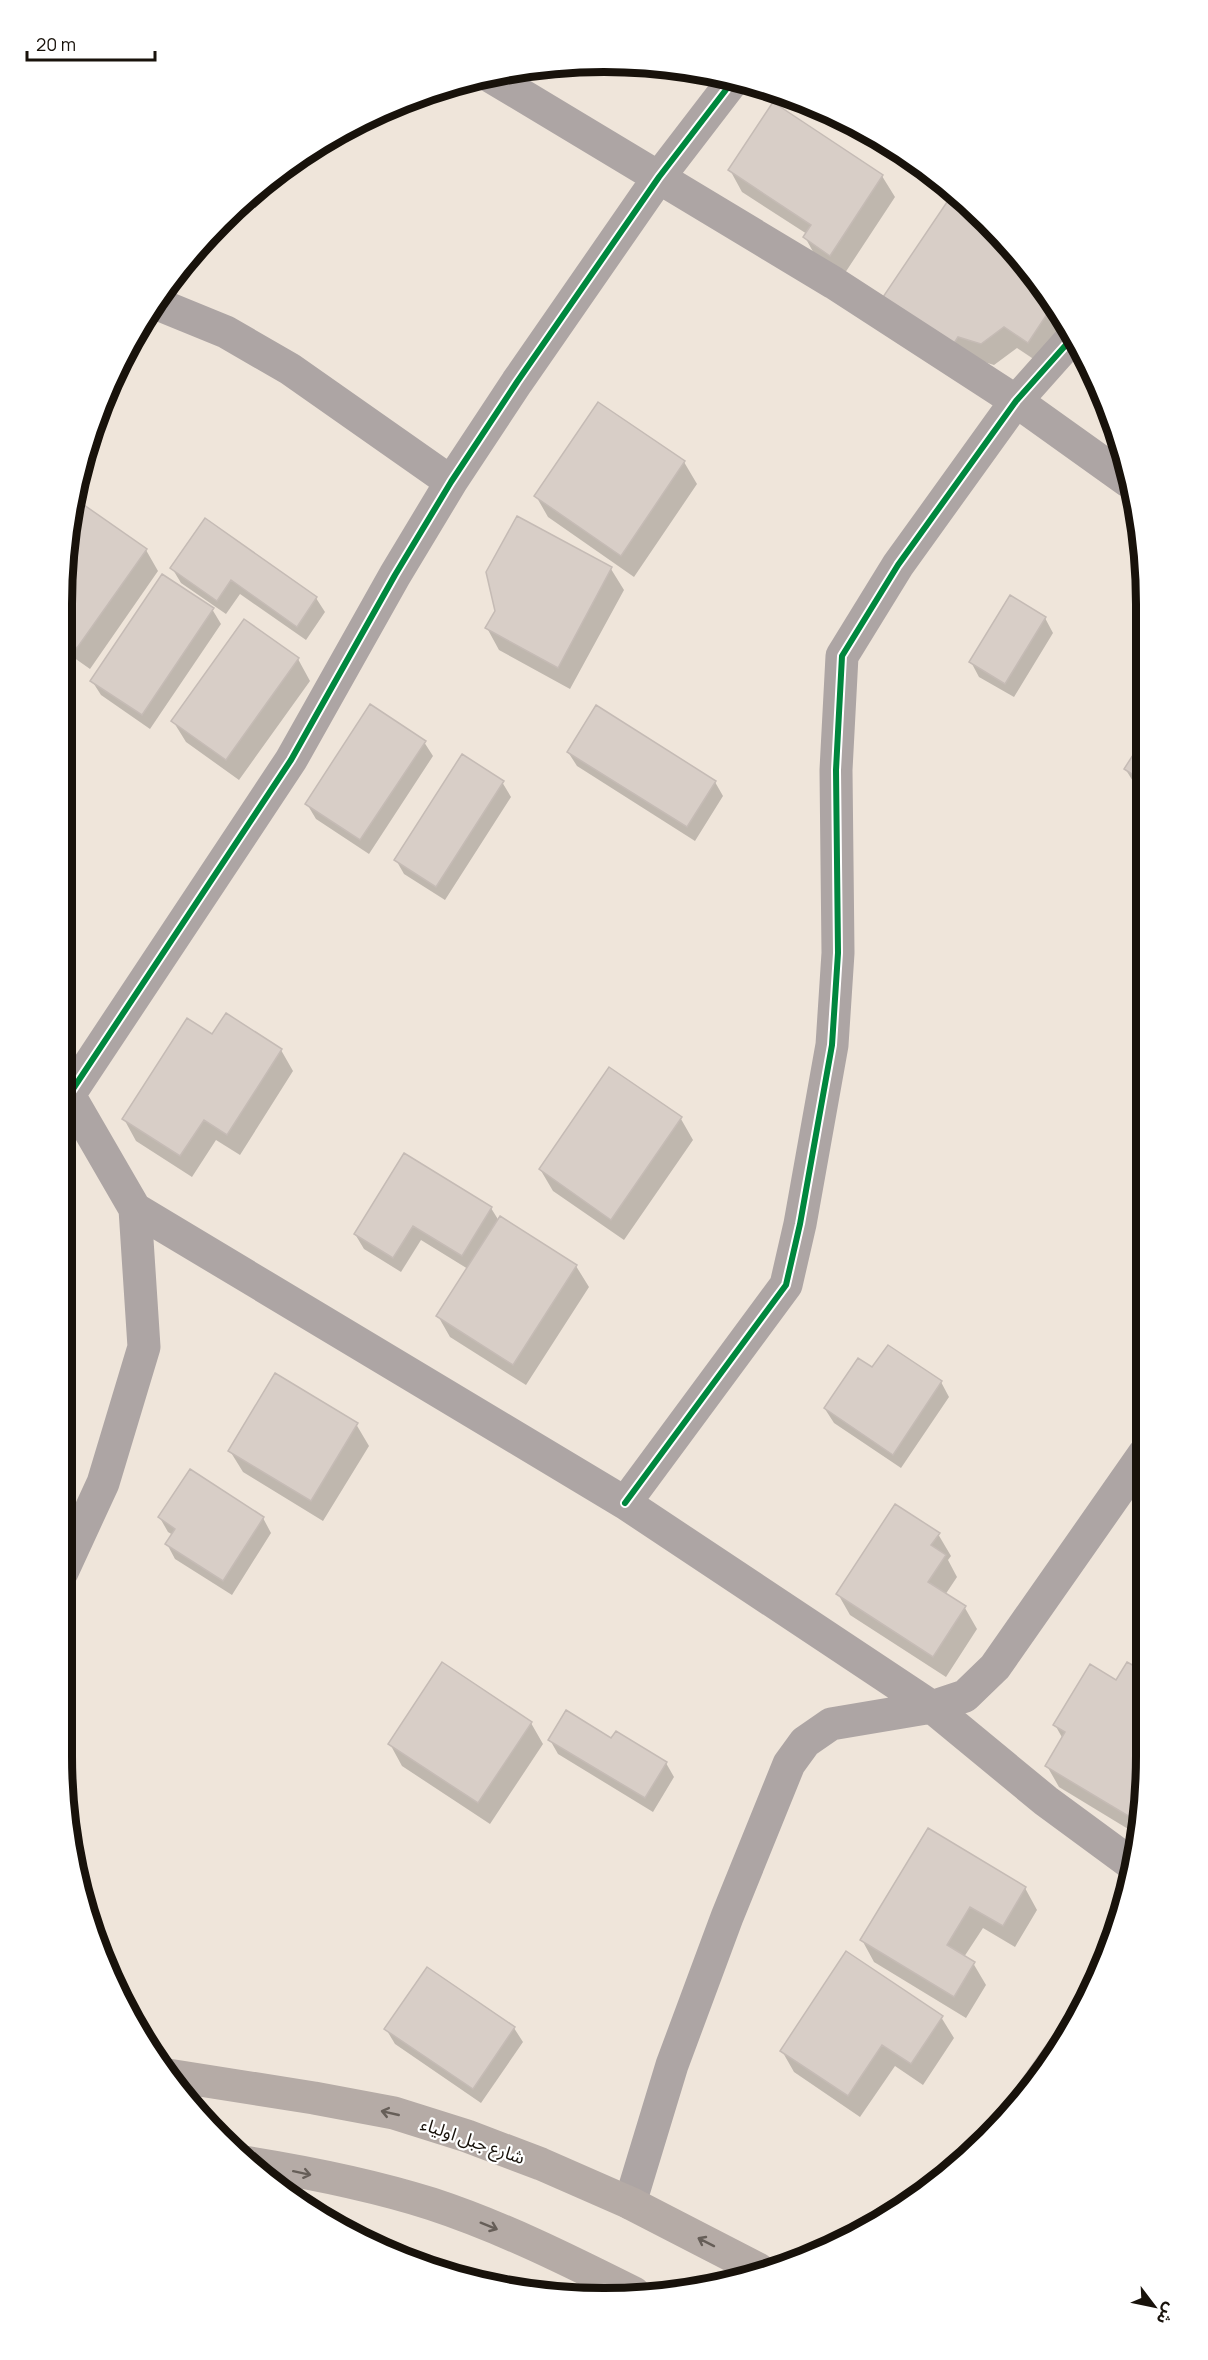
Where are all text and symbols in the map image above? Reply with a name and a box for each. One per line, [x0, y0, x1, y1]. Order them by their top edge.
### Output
scale bar [27, 24, 154, 62]
text: 20 m [36, 32, 76, 56]
one-way arrow [381, 2106, 400, 2118]
street label: شارع جبل اولياء [417, 2111, 528, 2172]
one-way arrow [292, 2168, 311, 2179]
one-way arrow [479, 2221, 498, 2232]
one-way arrow [698, 2236, 715, 2248]
north arrow [1124, 2276, 1184, 2336]
text: ش [1152, 2299, 1182, 2329]

